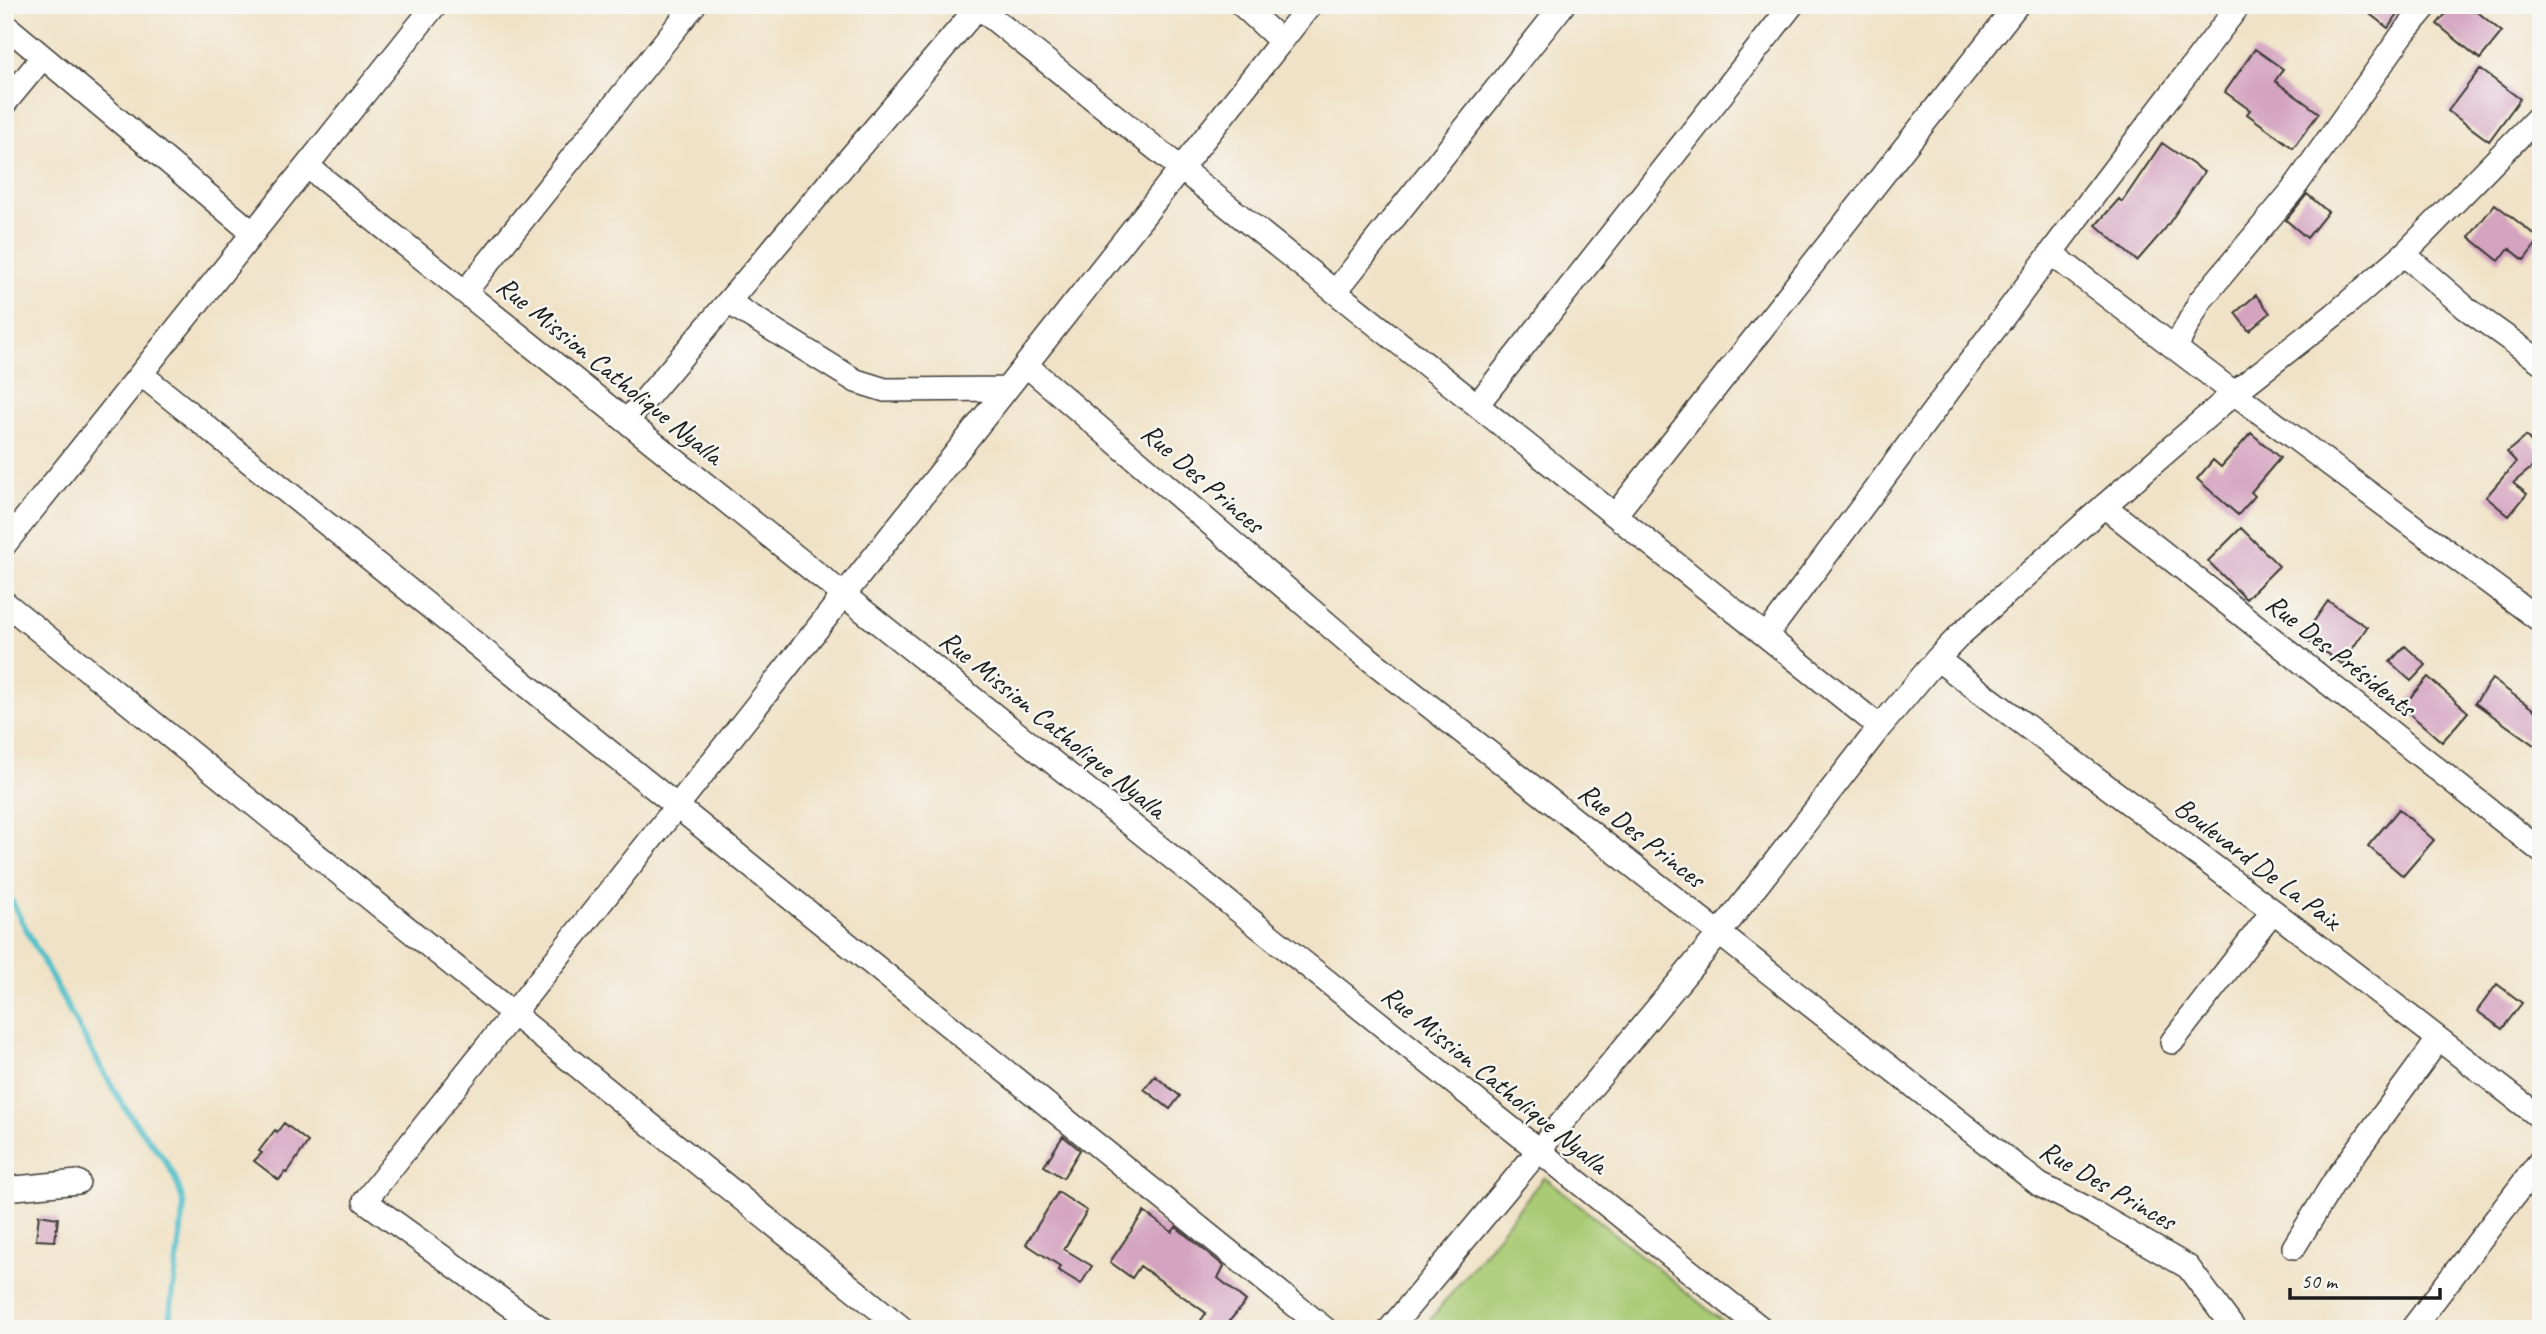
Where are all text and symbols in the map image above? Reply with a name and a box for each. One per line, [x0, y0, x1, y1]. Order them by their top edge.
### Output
street label: Rue Mission Catholique Nyalla [490, 268, 732, 474]
street label: Rue Des Princes [1134, 415, 1273, 543]
street label: Rue Des Présidents [2259, 586, 2425, 726]
street label: Rue Mission Catholique Nyalla [933, 622, 1175, 828]
street label: Rue Des Princes [1572, 775, 1714, 897]
street label: Boulevard De La Paix [2168, 789, 2350, 939]
street label: Rue Mission Catholique Nyalla [1375, 977, 1617, 1183]
street label: Rue Des Princes [2034, 1132, 2184, 1239]
scale bar [2290, 1257, 2441, 1301]
text: 50 m [2301, 1268, 2339, 1294]

